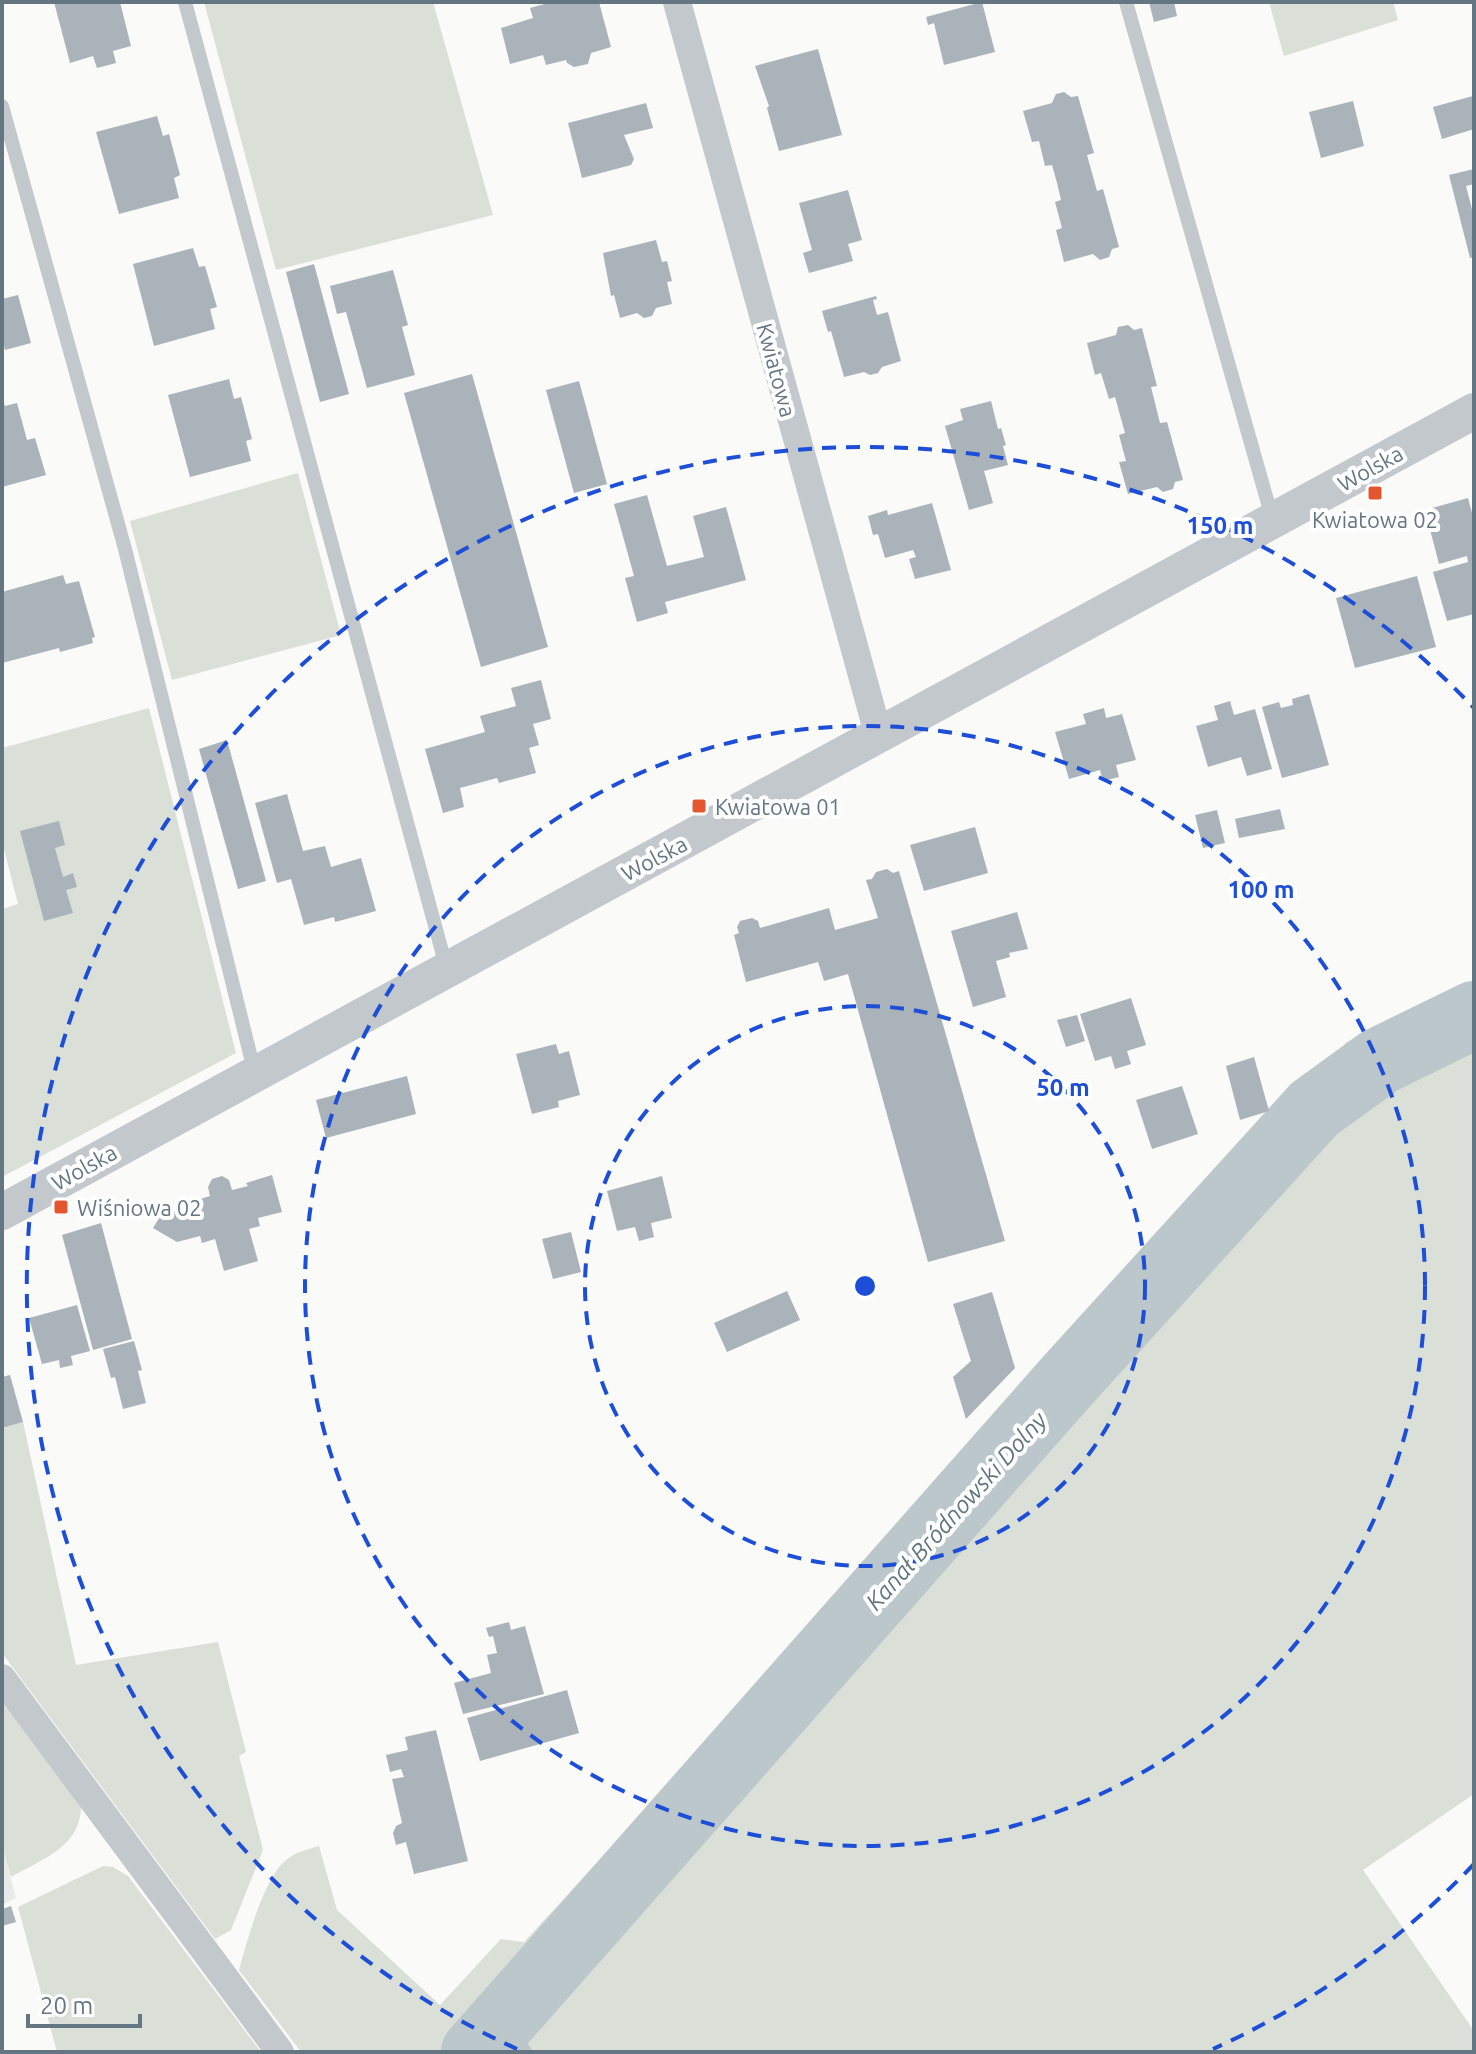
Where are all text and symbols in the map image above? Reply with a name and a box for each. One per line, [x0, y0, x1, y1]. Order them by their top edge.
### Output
street label: Kwiatowa [752, 320, 802, 420]
street label: Wolska [1333, 440, 1407, 496]
marker: Kwiatowa 02 [1366, 484, 1384, 502]
place label: Kwiatowa 02 [1312, 507, 1438, 532]
text: 150 m [1187, 512, 1253, 539]
place label: Kwiatowa 01 [715, 794, 841, 819]
marker: Kwiatowa 01 [690, 797, 708, 815]
street label: Wolska [617, 830, 691, 886]
text: 100 m [1228, 876, 1294, 903]
text: 50 m [1036, 1074, 1090, 1101]
street label: Wolska [47, 1139, 121, 1195]
place label: Wiśniowa 02 [77, 1195, 202, 1220]
marker: Wiśniowa 02 [52, 1198, 70, 1216]
centre of rings [851, 1272, 879, 1300]
water label: Kanał Bródnowski Dolny [860, 1406, 1052, 1615]
scale bar [28, 1978, 140, 2028]
text: 20 m [40, 1992, 93, 2019]

